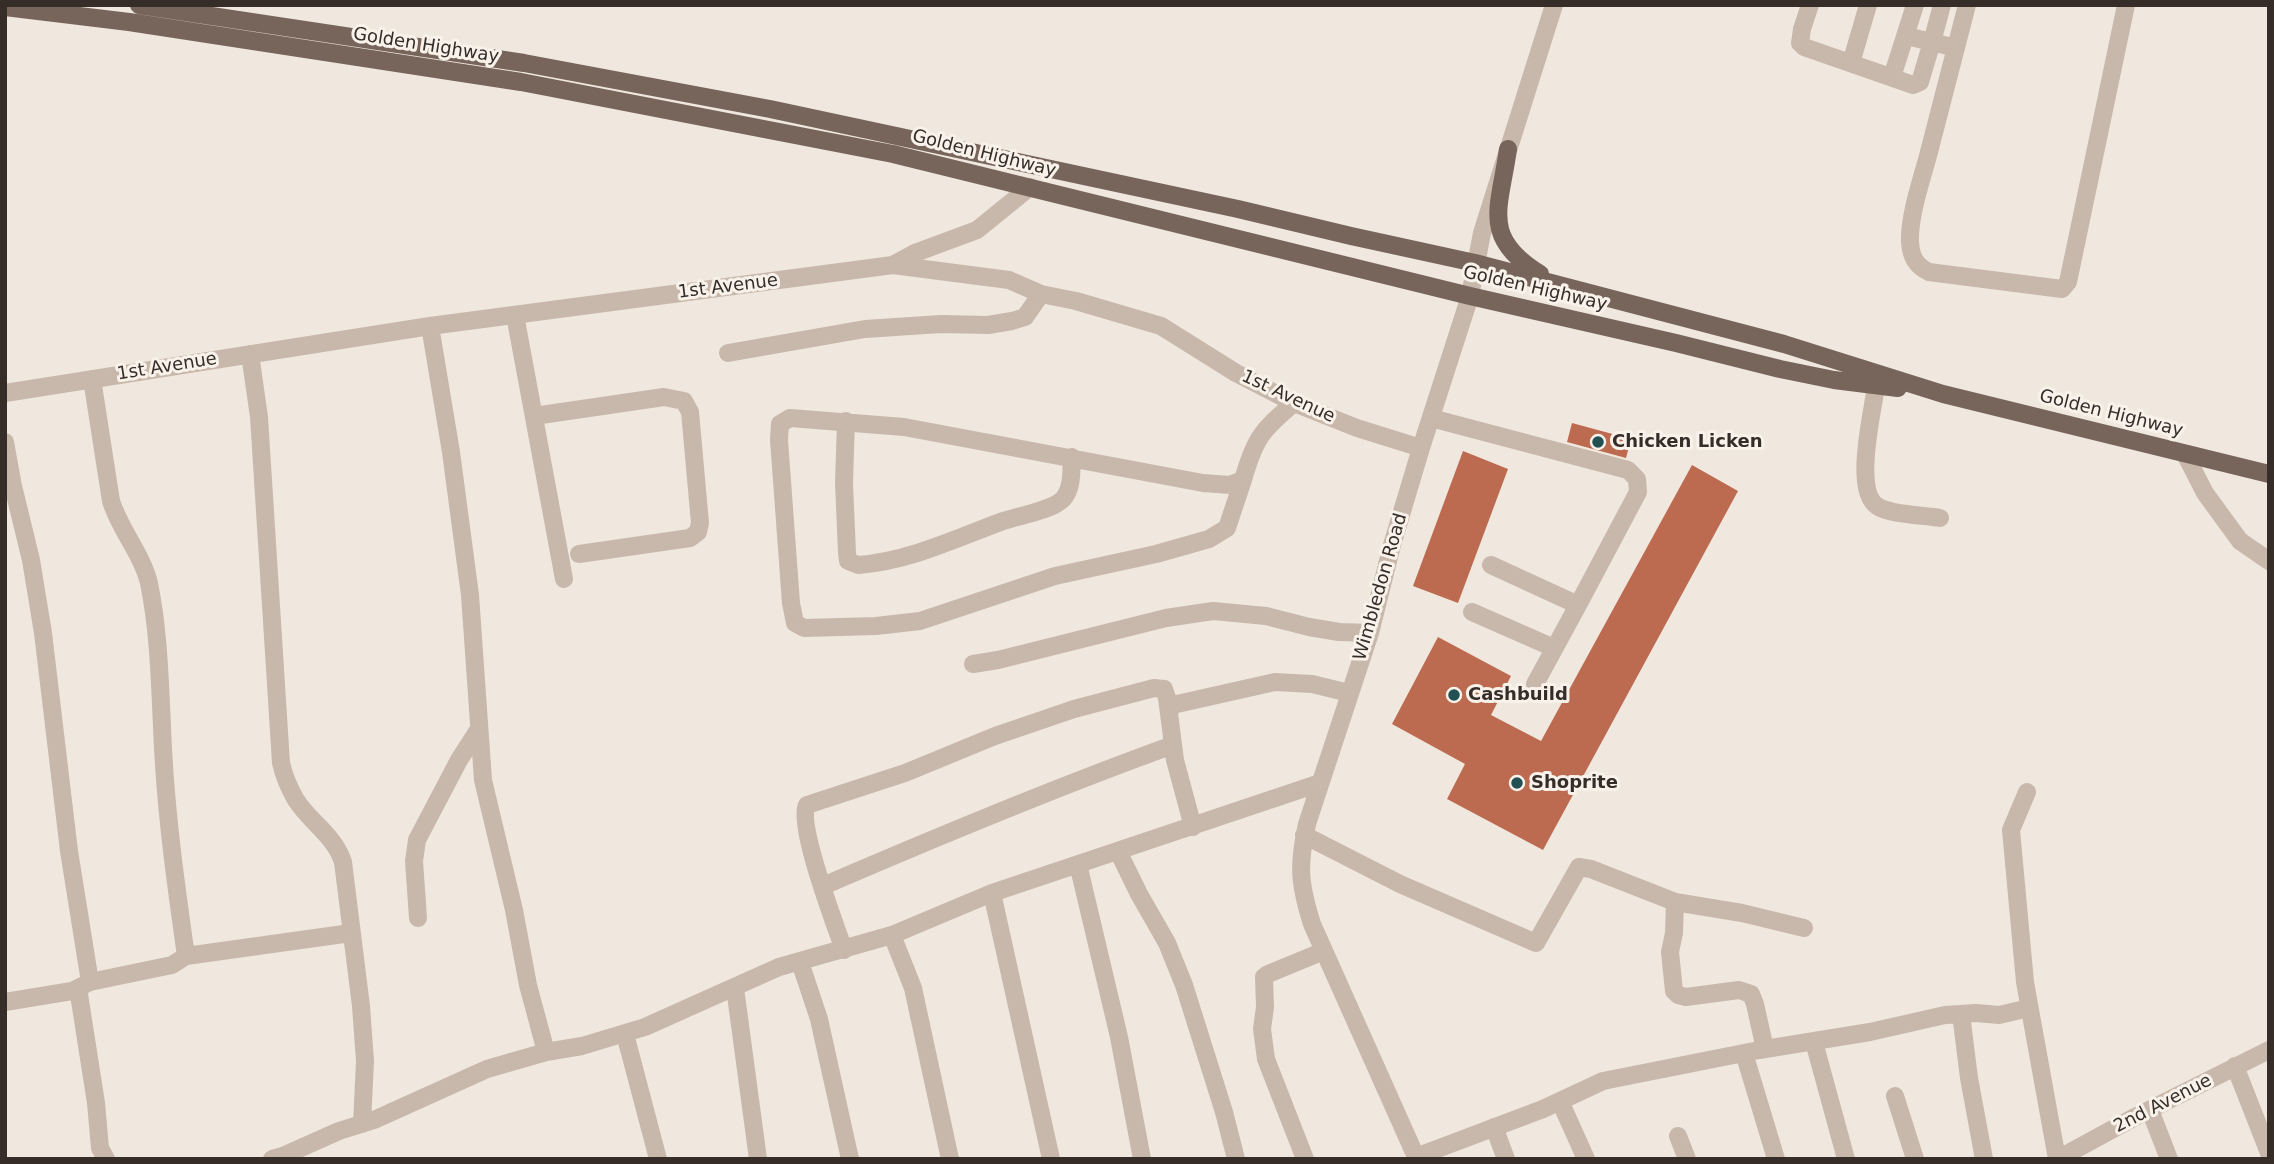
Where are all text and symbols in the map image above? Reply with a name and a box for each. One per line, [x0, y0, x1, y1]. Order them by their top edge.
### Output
street label: Golden Highway [352, 24, 500, 68]
street label: Golden Highway [910, 126, 1058, 182]
street label: Golden Highway [1461, 262, 1609, 316]
street label: 1st Avenue [677, 270, 779, 304]
street label: 1st Avenue [116, 348, 218, 386]
street label: 1st Avenue [1238, 366, 1338, 428]
street label: Golden Highway [2037, 386, 2185, 442]
place label: Chicken Licken [1612, 431, 1762, 453]
marker: Chicken Licken [1590, 434, 1606, 450]
street label: Wimbledon Road [1350, 511, 1412, 663]
place label: Cashbuild [1468, 684, 1568, 706]
marker: Cashbuild [1446, 687, 1462, 703]
place label: Shoprite [1531, 772, 1618, 794]
marker: Shoprite [1509, 775, 1525, 791]
street label: 2nd Avenue [2110, 1070, 2216, 1138]

